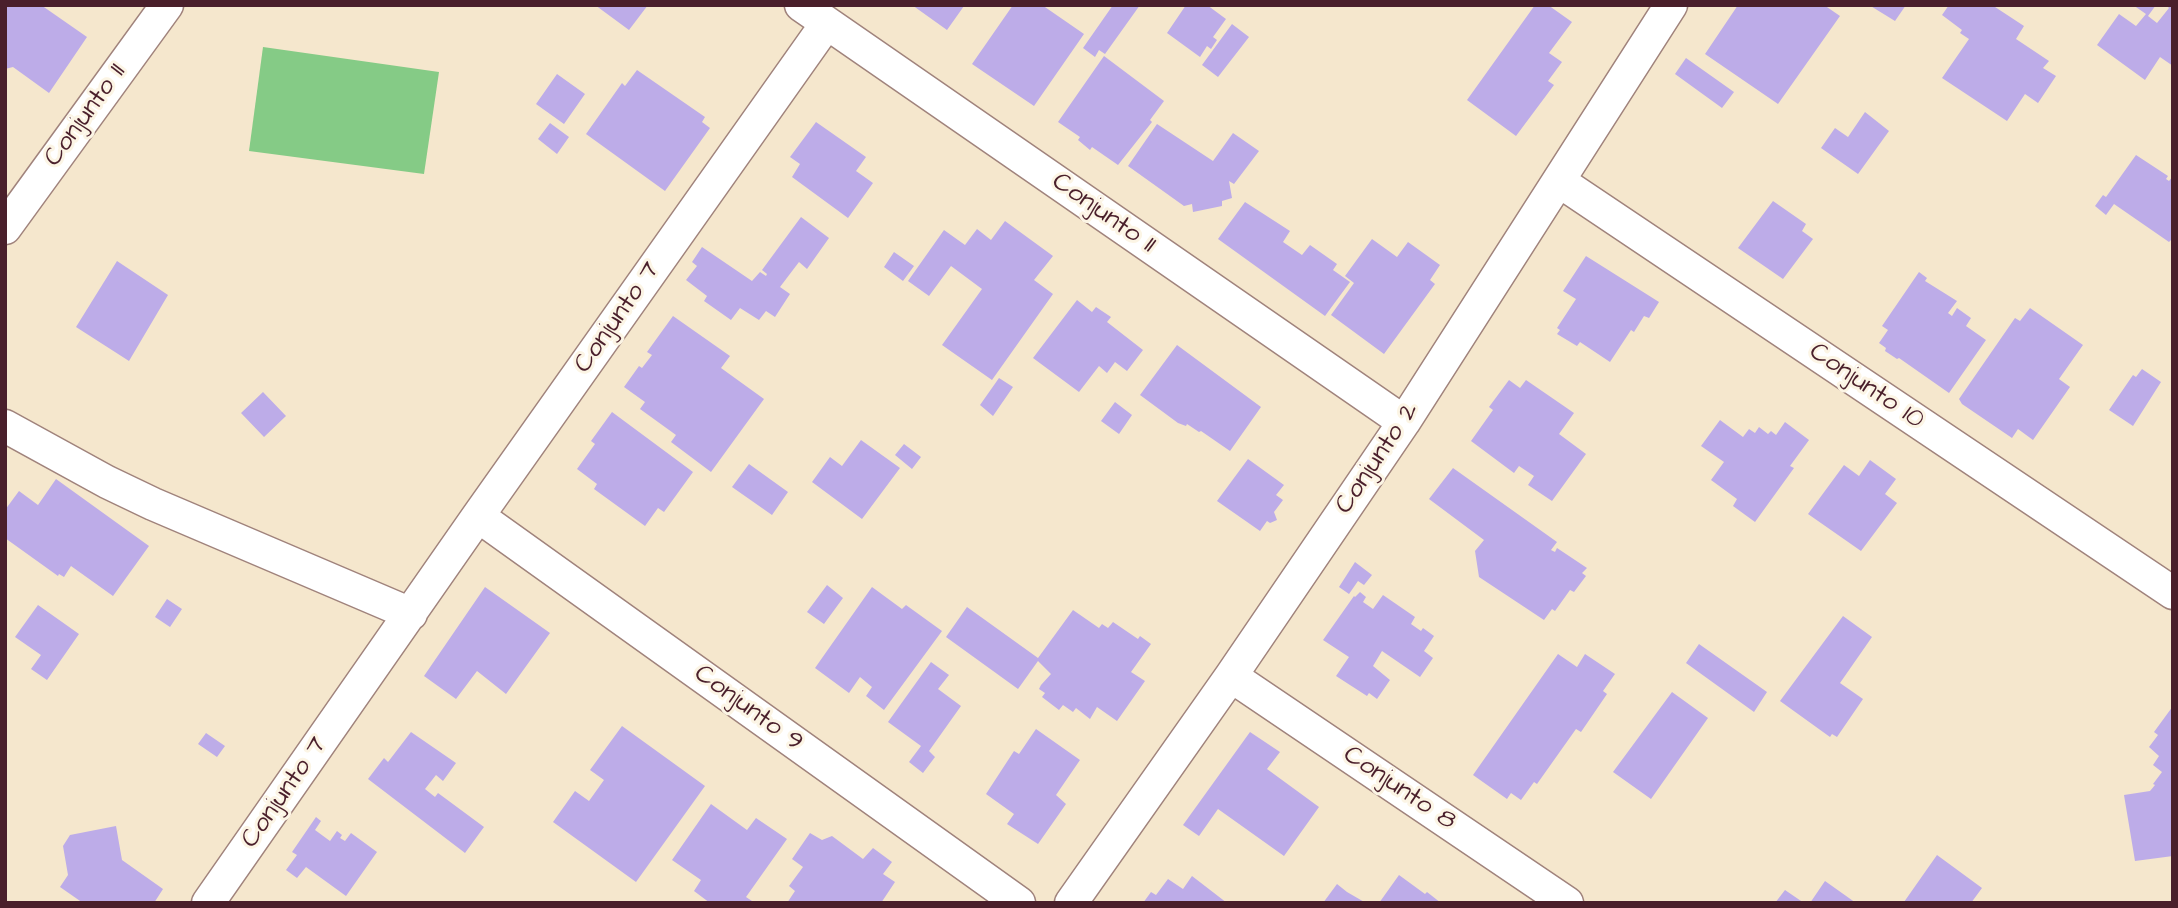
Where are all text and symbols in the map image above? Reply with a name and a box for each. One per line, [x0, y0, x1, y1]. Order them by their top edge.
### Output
street label: Conjunto 11 [38, 59, 134, 173]
street label: Conjunto 11 [1045, 167, 1161, 261]
street label: Conjunto 7 [568, 256, 668, 380]
street label: Conjunto 10 [1803, 337, 1929, 437]
street label: Conjunto 2 [1329, 398, 1427, 520]
street label: Conjunto 9 [687, 659, 809, 759]
street label: Conjunto 7 [235, 731, 335, 855]
street label: Conjunto 8 [1337, 740, 1461, 838]

